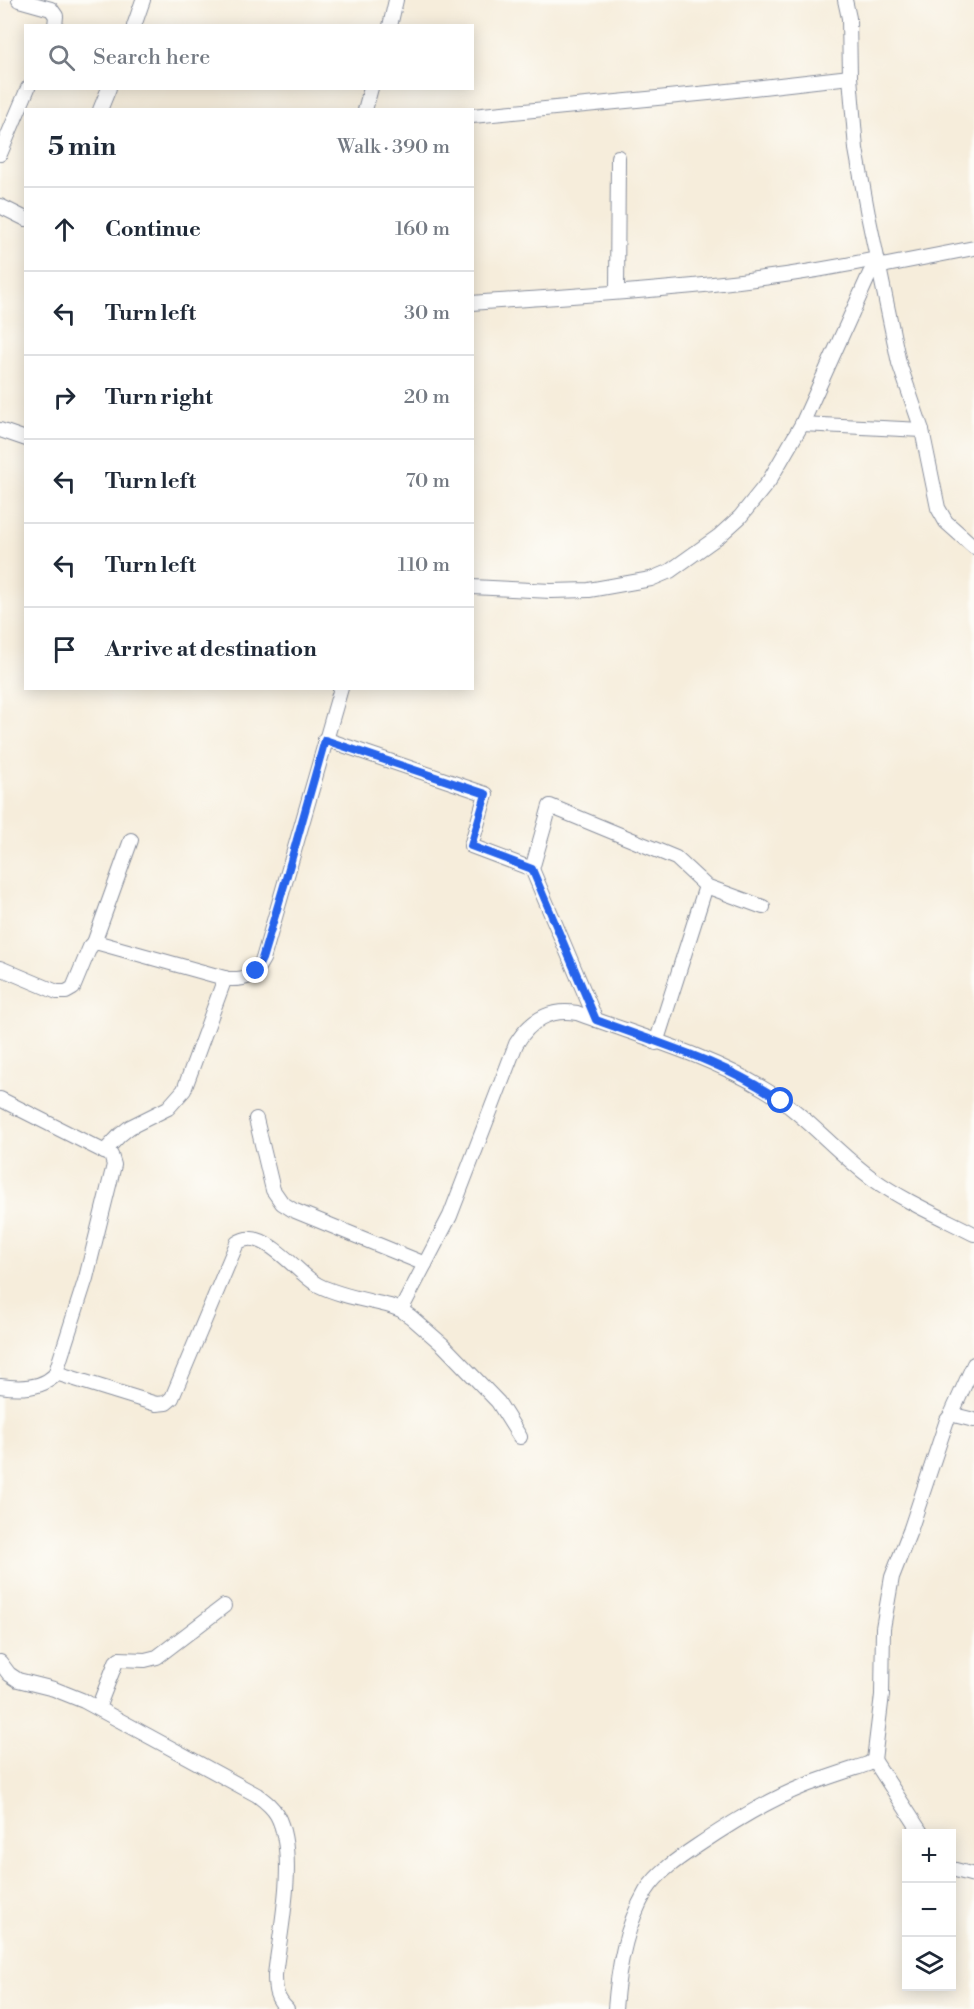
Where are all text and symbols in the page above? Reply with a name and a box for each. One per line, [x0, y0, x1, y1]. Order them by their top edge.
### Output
search box [24, 24, 474, 90]
icon: search [45, 41, 78, 74]
text: Search here [93, 44, 210, 71]
text: 5 min [48, 131, 116, 163]
text: Walk · 390 m [337, 135, 450, 160]
icon: ahead [48, 213, 81, 246]
text: Continue [105, 216, 201, 243]
text: 160 m [395, 217, 450, 242]
icon: left [48, 297, 81, 330]
text: Turn left [105, 300, 196, 327]
text: 30 m [404, 301, 450, 326]
icon: right [48, 381, 81, 414]
text: Turn right [105, 384, 213, 411]
text: 20 m [404, 385, 450, 410]
icon: left [48, 465, 81, 498]
text: Turn left [105, 468, 196, 495]
text: 70 m [406, 469, 450, 494]
icon: left [48, 549, 81, 582]
text: Turn left [105, 552, 196, 579]
text: 110 m [398, 553, 450, 578]
icon: arrive [48, 633, 81, 666]
text: Arrive at destination [105, 636, 317, 663]
route end [242, 957, 268, 983]
route start [767, 1087, 793, 1113]
map controls [902, 1829, 956, 1991]
button: + [902, 1829, 956, 1883]
button: − [902, 1883, 956, 1937]
button: layers [902, 1937, 956, 1991]

